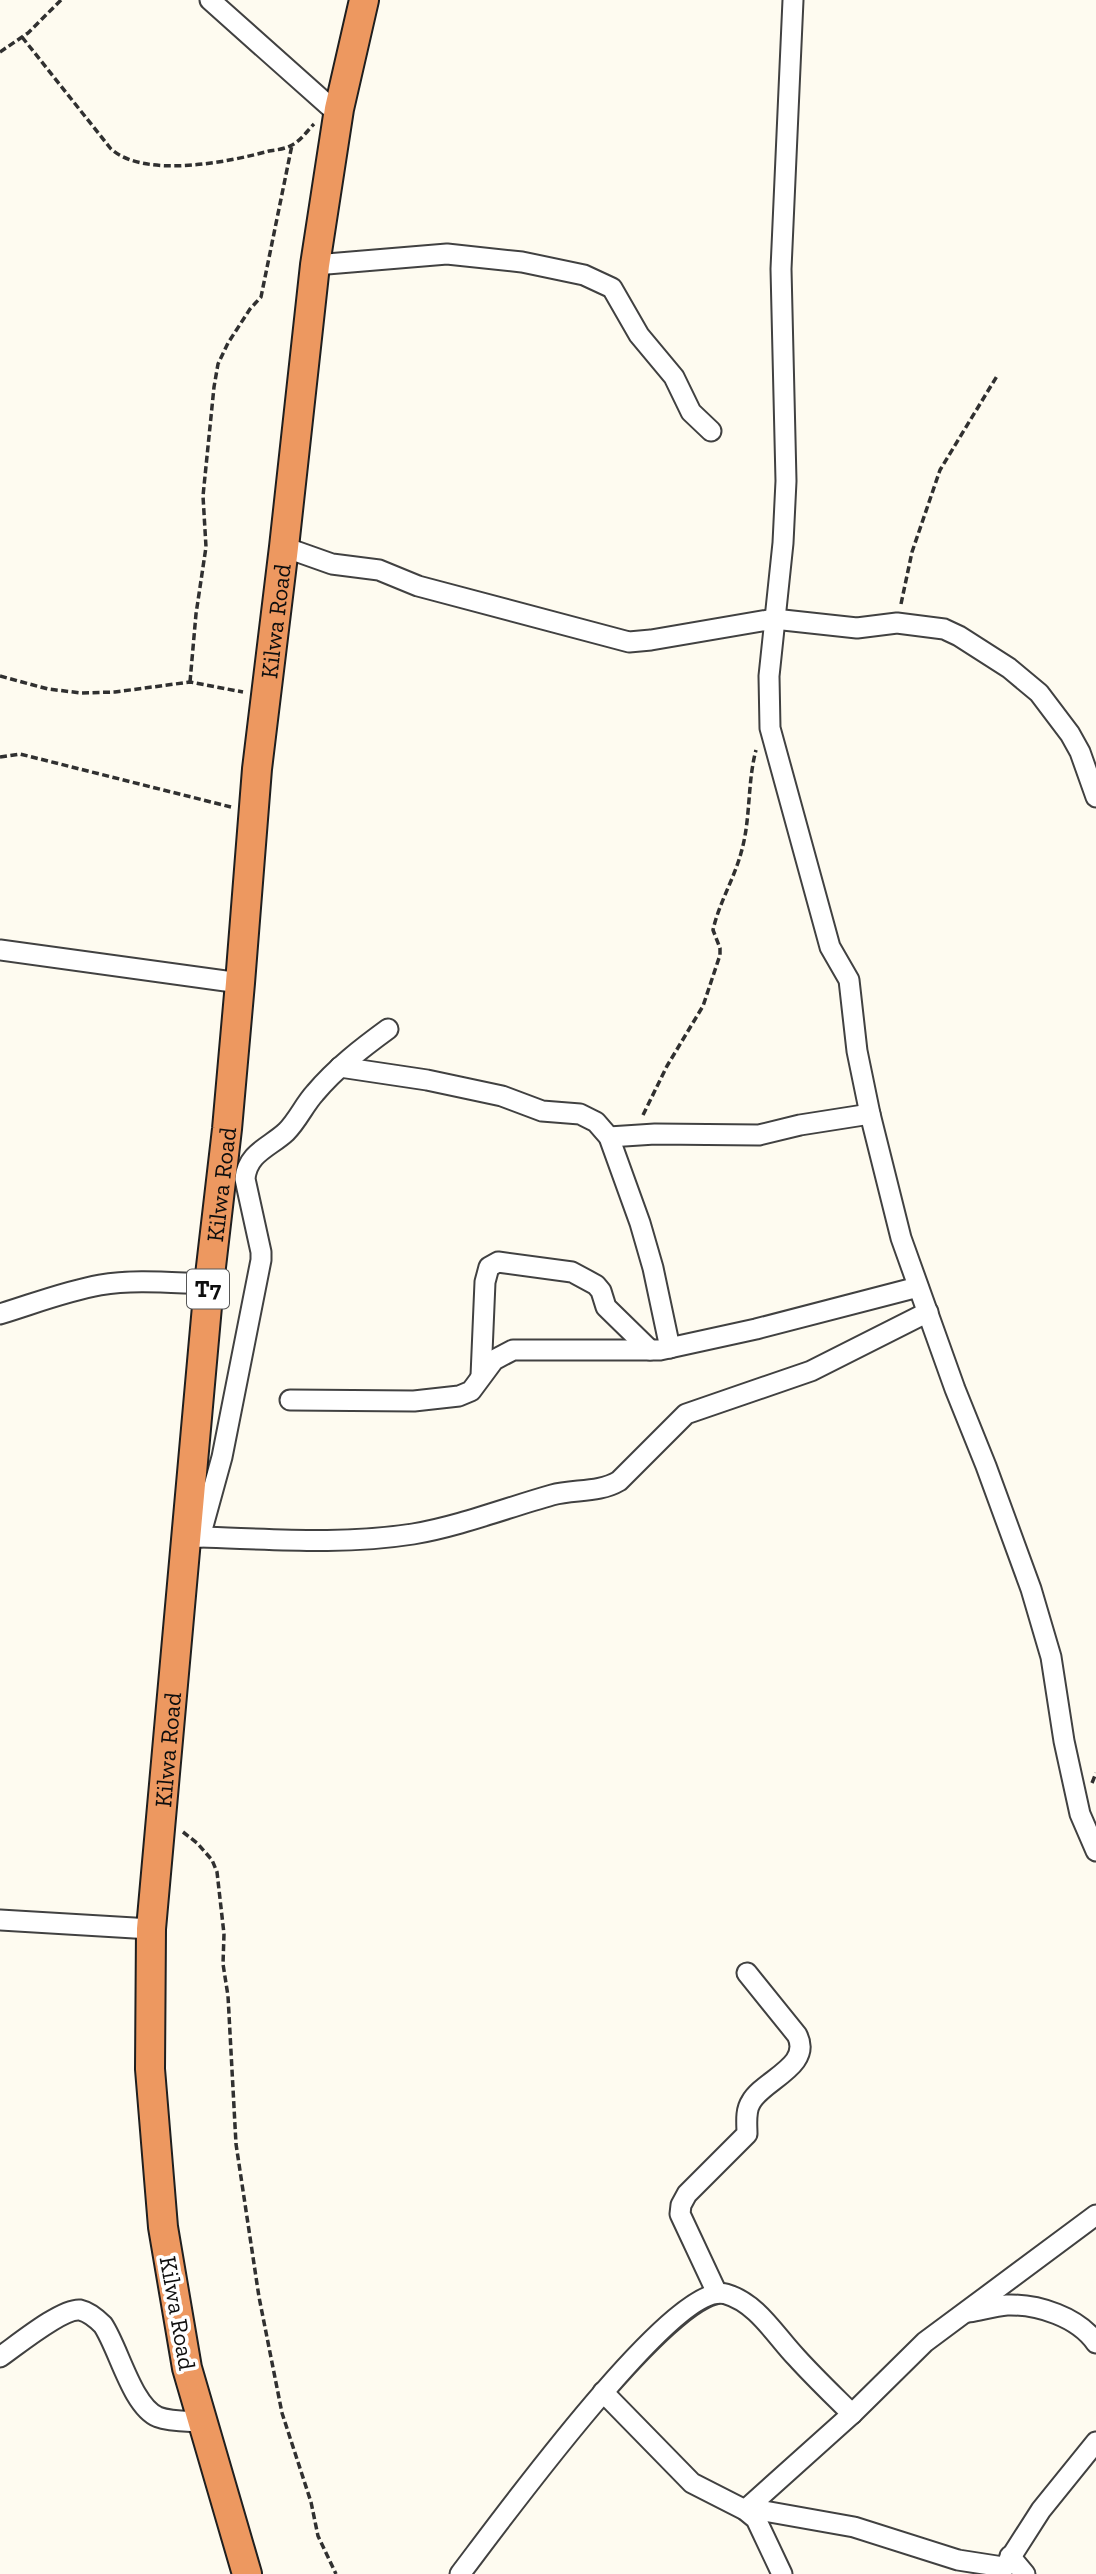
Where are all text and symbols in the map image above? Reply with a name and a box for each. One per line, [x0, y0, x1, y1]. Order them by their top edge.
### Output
street label: Kilwa Road [254, 562, 296, 680]
street label: Kilwa Road [200, 1125, 242, 1243]
road number: T7 [187, 1270, 229, 1308]
street label: Kilwa Road [148, 1691, 187, 1809]
street label: Kilwa Road [154, 2254, 202, 2372]

